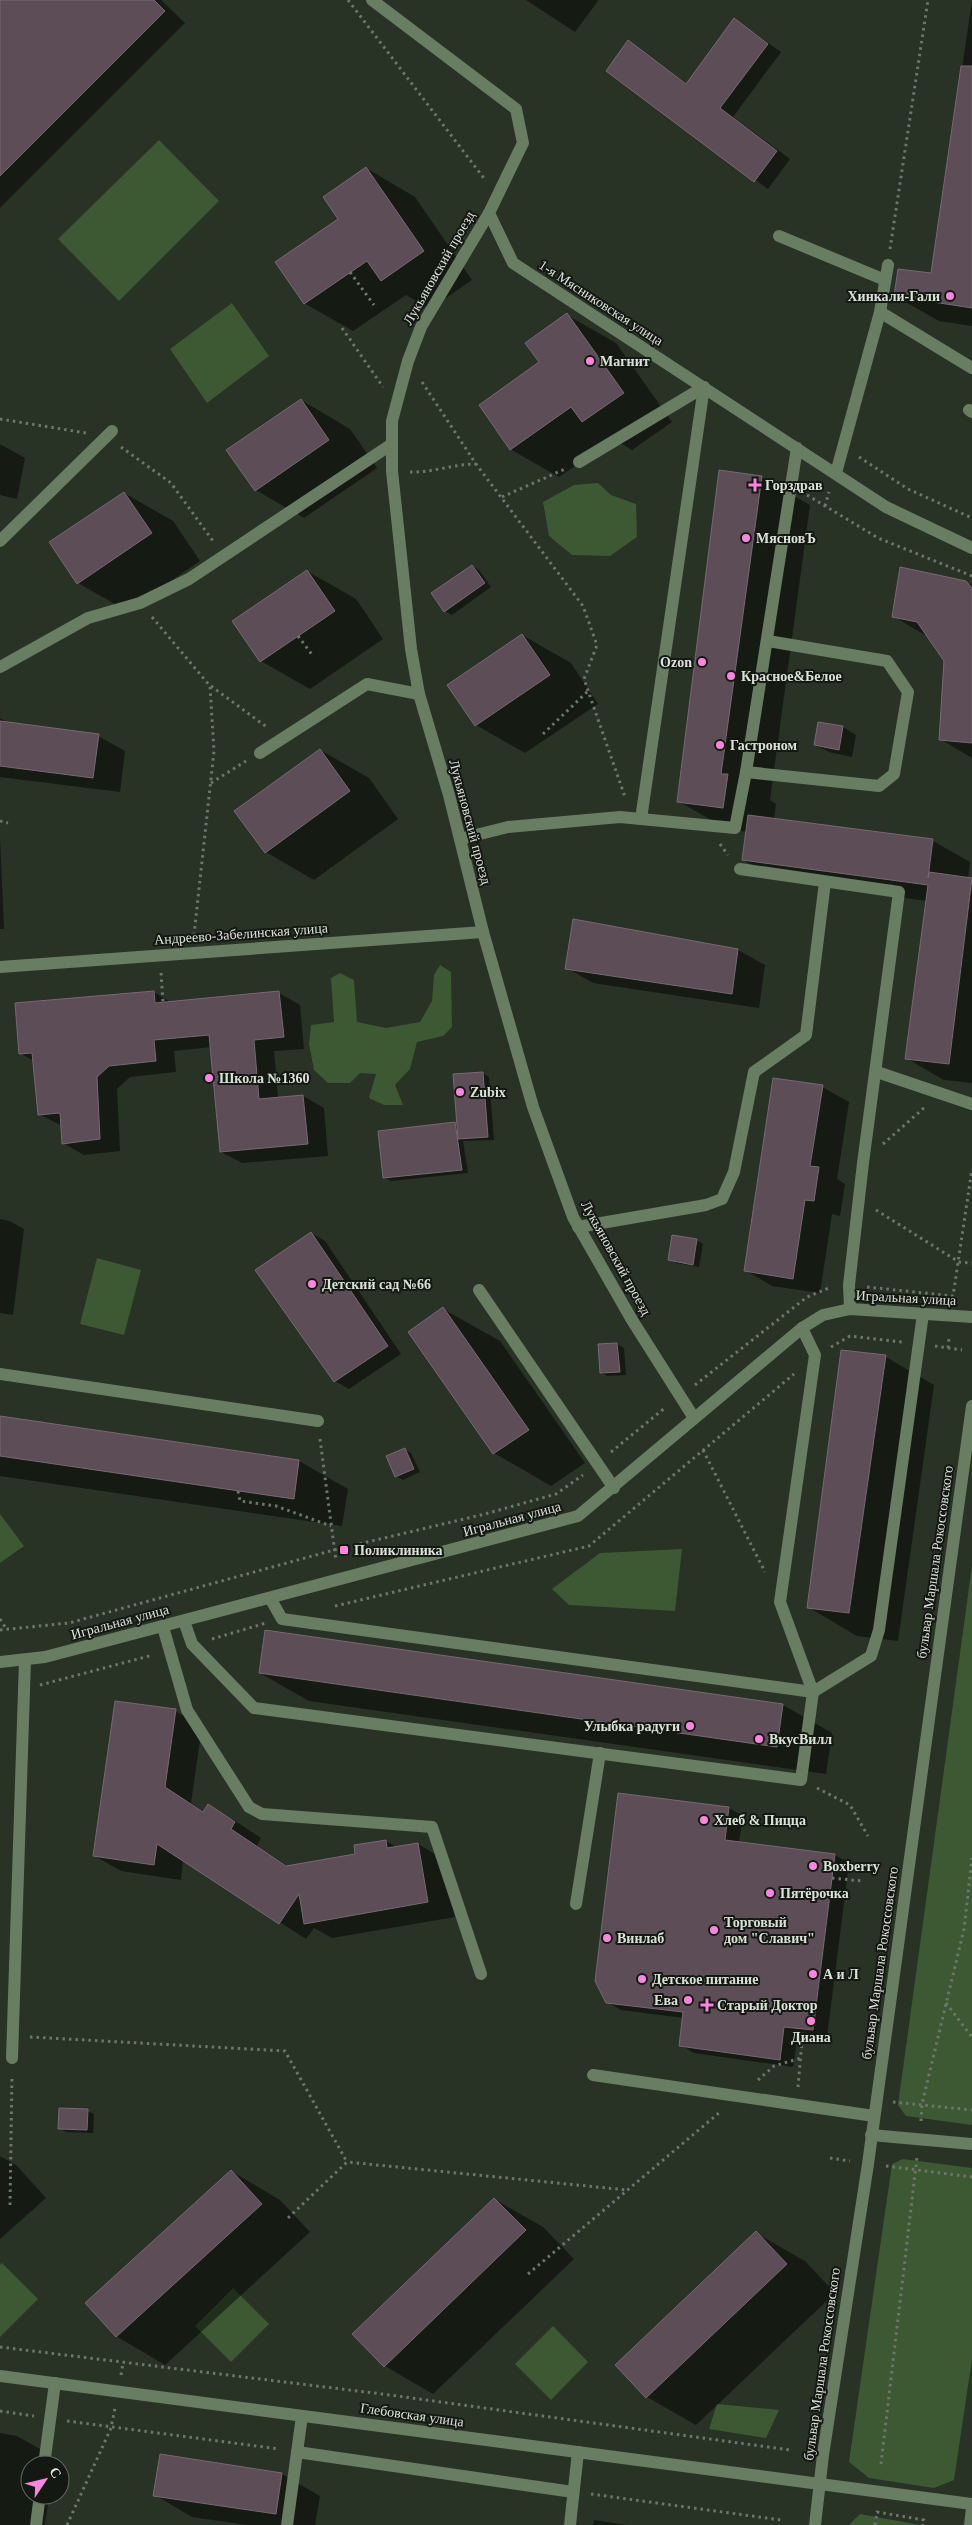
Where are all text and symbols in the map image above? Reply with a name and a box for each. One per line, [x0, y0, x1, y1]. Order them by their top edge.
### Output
street label: Лукьяновский проезд [400, 208, 478, 328]
street label: 1-я Мясниковская улица [536, 257, 666, 349]
place label: Хинкали-Гали [847, 289, 940, 304]
marker: Хинкали-Гали [944, 290, 956, 302]
place label: Магнит [600, 354, 650, 369]
marker: Магнит [584, 355, 596, 367]
place label: Горздрав [765, 478, 823, 493]
marker: Горздрав [749, 479, 761, 491]
place label: МясновЪ [756, 531, 816, 546]
marker: МясновЪ [740, 532, 752, 544]
place label: Ozon [660, 655, 692, 670]
marker: Ozon [696, 656, 708, 668]
place label: Красное&Белое [741, 669, 842, 684]
marker: Красное&Белое [725, 670, 737, 682]
place label: Гастроном [730, 738, 798, 753]
marker: Гастроном [714, 739, 726, 751]
street label: Лукьяновский проезд [446, 758, 494, 886]
street label: Андреево-Забелинская улица [154, 920, 329, 948]
place label: Школа №1360 [219, 1071, 310, 1086]
marker: Школа №1360 [203, 1072, 215, 1084]
place label: Zubix [470, 1085, 506, 1100]
marker: Zubix [454, 1086, 466, 1098]
street label: Лукьяновский проезд [578, 1198, 654, 1318]
place label: Детский сад №66 [322, 1277, 431, 1292]
marker: Детский сад №66 [306, 1278, 318, 1290]
street label: Игральная улица [855, 1288, 957, 1308]
street label: бульвар Маршала Рокоссовского [914, 1465, 956, 1659]
street label: Игральная улица [461, 1499, 563, 1539]
place label: Поликлиника [354, 1543, 443, 1558]
marker: Поликлиника [338, 1544, 350, 1556]
street label: Игральная улица [69, 1602, 171, 1642]
place label: Улыбка радуги [584, 1719, 680, 1734]
marker: Улыбка радуги [684, 1720, 696, 1732]
place label: ВкусВилл [769, 1732, 832, 1747]
marker: ВкусВилл [753, 1733, 765, 1745]
place label: Хлеб & Пицца [714, 1813, 806, 1828]
marker: Хлеб & Пицца [698, 1814, 710, 1826]
place label: Boxberry [823, 1859, 880, 1874]
marker: Boxberry [807, 1860, 819, 1872]
street label: бульвар Маршала Рокоссовского [859, 1866, 901, 2060]
place label: Пятёрочка [780, 1886, 849, 1901]
marker: Пятёрочка [764, 1887, 776, 1899]
place label: Торговый дом "Славич" [724, 1915, 815, 1946]
marker: Торговый дом "Славич" [708, 1924, 720, 1936]
place label: Винлаб [617, 1931, 664, 1946]
marker: Винлаб [601, 1932, 613, 1944]
place label: А и Л [823, 1967, 859, 1982]
marker: А и Л [807, 1968, 819, 1980]
place label: Детское питание [652, 1972, 758, 1987]
marker: Детское питание [636, 1973, 648, 1985]
place label: Ева [654, 1993, 678, 2008]
marker: Ева [682, 1994, 694, 2006]
place label: Старый Доктор [717, 1998, 818, 2013]
marker: Старый Доктор [701, 1999, 713, 2011]
marker: Диана [805, 2015, 817, 2027]
place label: Диана [791, 2030, 831, 2045]
street label: бульвар Маршала Рокоссовского [801, 2267, 843, 2461]
street label: Глебовская улица [359, 2400, 466, 2430]
north arrow [20, 2455, 70, 2505]
text: С [46, 2464, 64, 2481]

